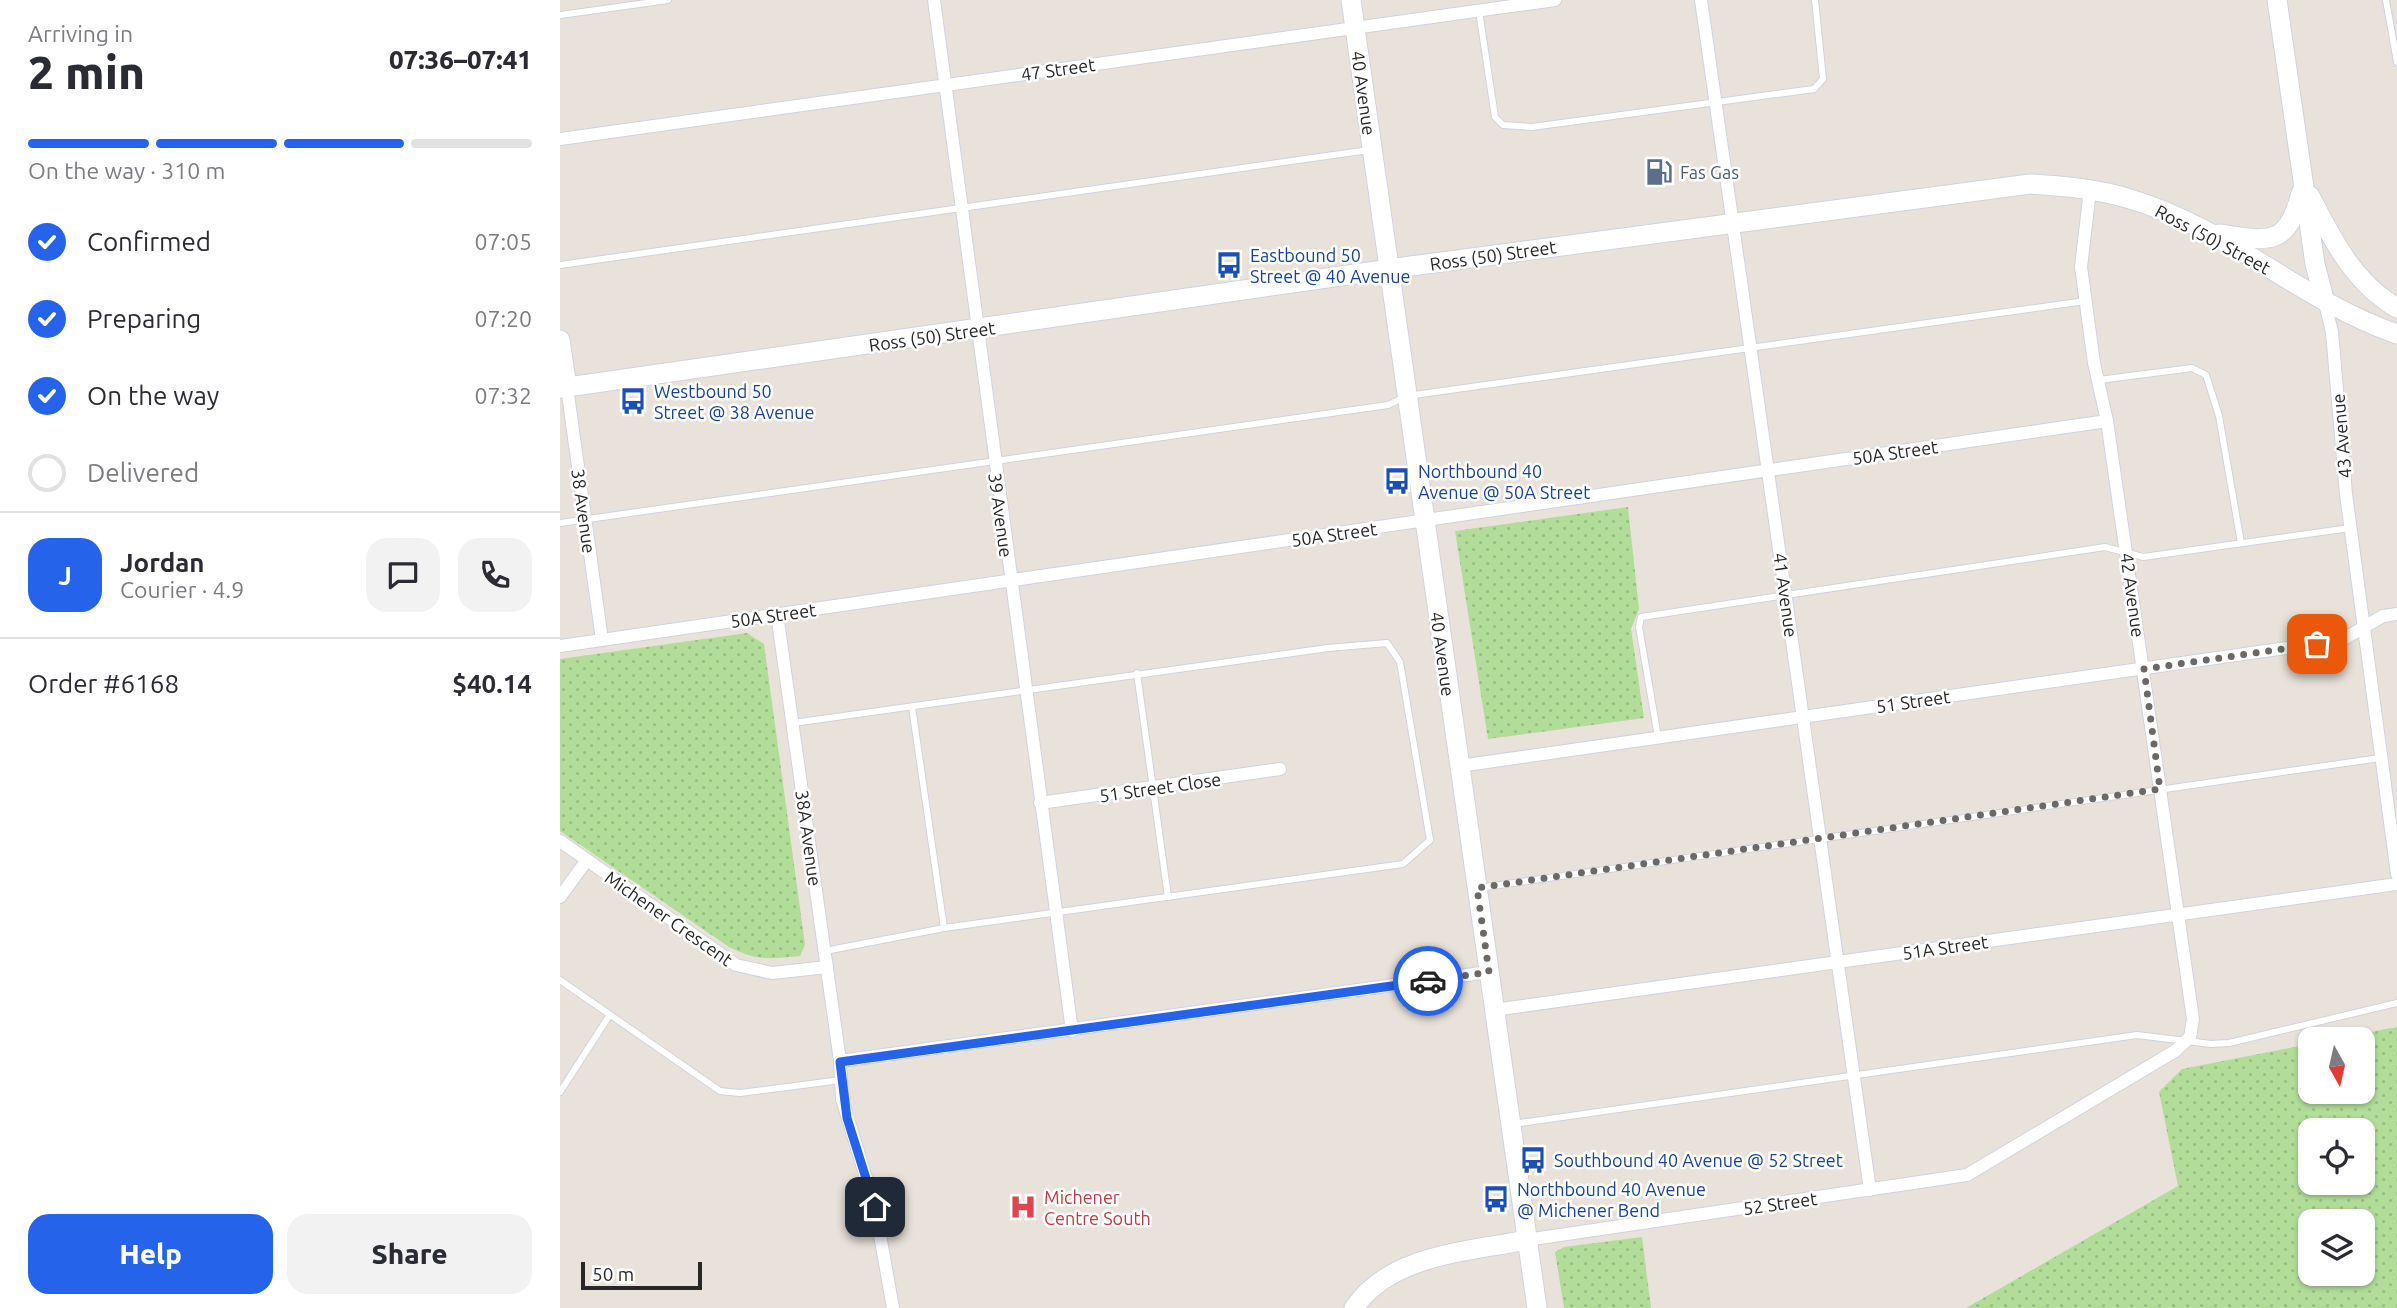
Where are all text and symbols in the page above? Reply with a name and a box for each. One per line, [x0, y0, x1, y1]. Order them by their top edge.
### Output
text: Arriving in [28, 21, 133, 46]
text: 07:36–07:41 [389, 45, 532, 74]
text: 2 min [28, 46, 145, 98]
street label: 40 Avenue [1348, 49, 1380, 137]
street label: 47 Street [1020, 54, 1096, 84]
fuel station icon: Fas Gas [1644, 157, 1674, 187]
text: On the way · 310 m [28, 158, 225, 183]
place label: Fas Gas [1680, 162, 1739, 182]
street label: Ross (50) Street [2152, 200, 2274, 279]
icon: check [28, 223, 66, 261]
text: Confirmed [87, 227, 211, 256]
text: 07:05 [474, 229, 532, 254]
street label: Ross (50) Street [1428, 236, 1558, 275]
place label: Eastbound 50 Street @ 40 Avenue [1250, 245, 1411, 286]
bus stop icon: Eastbound 50 Street @ 40 Avenue [1214, 250, 1244, 280]
icon: check [28, 300, 66, 338]
text: Preparing [87, 304, 201, 333]
text: 07:20 [474, 306, 532, 331]
street label: Ross (50) Street [867, 317, 997, 356]
icon: check [28, 377, 66, 415]
text: On the way [87, 381, 219, 410]
place label: Westbound 50 Street @ 38 Avenue [654, 381, 815, 422]
text: 07:32 [474, 383, 532, 408]
bus stop icon: Westbound 50 Street @ 38 Avenue [618, 386, 648, 416]
street label: 43 Avenue [2327, 393, 2355, 479]
street label: 50A Street [1851, 436, 1939, 468]
text: Delivered [87, 458, 199, 487]
place label: Northbound 40 Avenue @ 50A Street [1418, 461, 1590, 502]
bus stop icon: Northbound 40 Avenue @ 50A Street [1382, 466, 1412, 496]
street label: 38 Avenue [568, 467, 600, 555]
street label: 39 Avenue [985, 471, 1017, 559]
street label: 50A Street [1290, 518, 1378, 550]
button: chat [366, 538, 440, 612]
button: phone [458, 538, 532, 612]
text: Jordan [120, 548, 205, 577]
street label: 41 Avenue [1770, 551, 1802, 639]
street label: 42 Avenue [2117, 551, 2149, 639]
text: J [58, 561, 72, 590]
text: Courier · 4.9 [120, 577, 244, 602]
street label: 50A Street [729, 599, 817, 631]
street label: 40 Avenue [1427, 610, 1459, 698]
pin [2287, 614, 2347, 674]
icon: bag [2298, 625, 2336, 663]
text: Order #6168 [28, 669, 179, 698]
text: $40.14 [452, 669, 532, 698]
street label: 51 Street [1875, 686, 1951, 716]
street label: 51 Street Close [1098, 769, 1222, 805]
street label: 38A Avenue [792, 789, 826, 887]
street label: Michener Crescent [601, 867, 737, 969]
street label: 51A Street [1901, 931, 1989, 963]
courier [1393, 946, 1463, 1016]
icon: car [1409, 962, 1447, 1000]
north arrow [2298, 1027, 2375, 1104]
map controls [2298, 1027, 2375, 1286]
button: locate [2298, 1118, 2375, 1195]
bus stop icon: Southbound 40 Avenue @ 52 Street [1518, 1145, 1548, 1175]
place label: Southbound 40 Avenue @ 52 Street [1554, 1150, 1843, 1170]
pin [845, 1177, 905, 1237]
place label: Northbound 40 Avenue @ Michener Bend [1517, 1179, 1706, 1220]
bus stop icon: Northbound 40 Avenue @ Michener Bend [1481, 1184, 1511, 1214]
place label: Michener Centre South [1044, 1187, 1151, 1228]
icon: home [856, 1188, 894, 1226]
street label: 52 Street [1742, 1188, 1818, 1218]
hospital icon: Michener Centre South [1008, 1192, 1038, 1222]
button: layers [2298, 1209, 2375, 1286]
button: Help [28, 1214, 273, 1294]
button: Share [287, 1214, 532, 1294]
scale bar [581, 1259, 702, 1291]
text: 50 m [592, 1263, 634, 1285]

